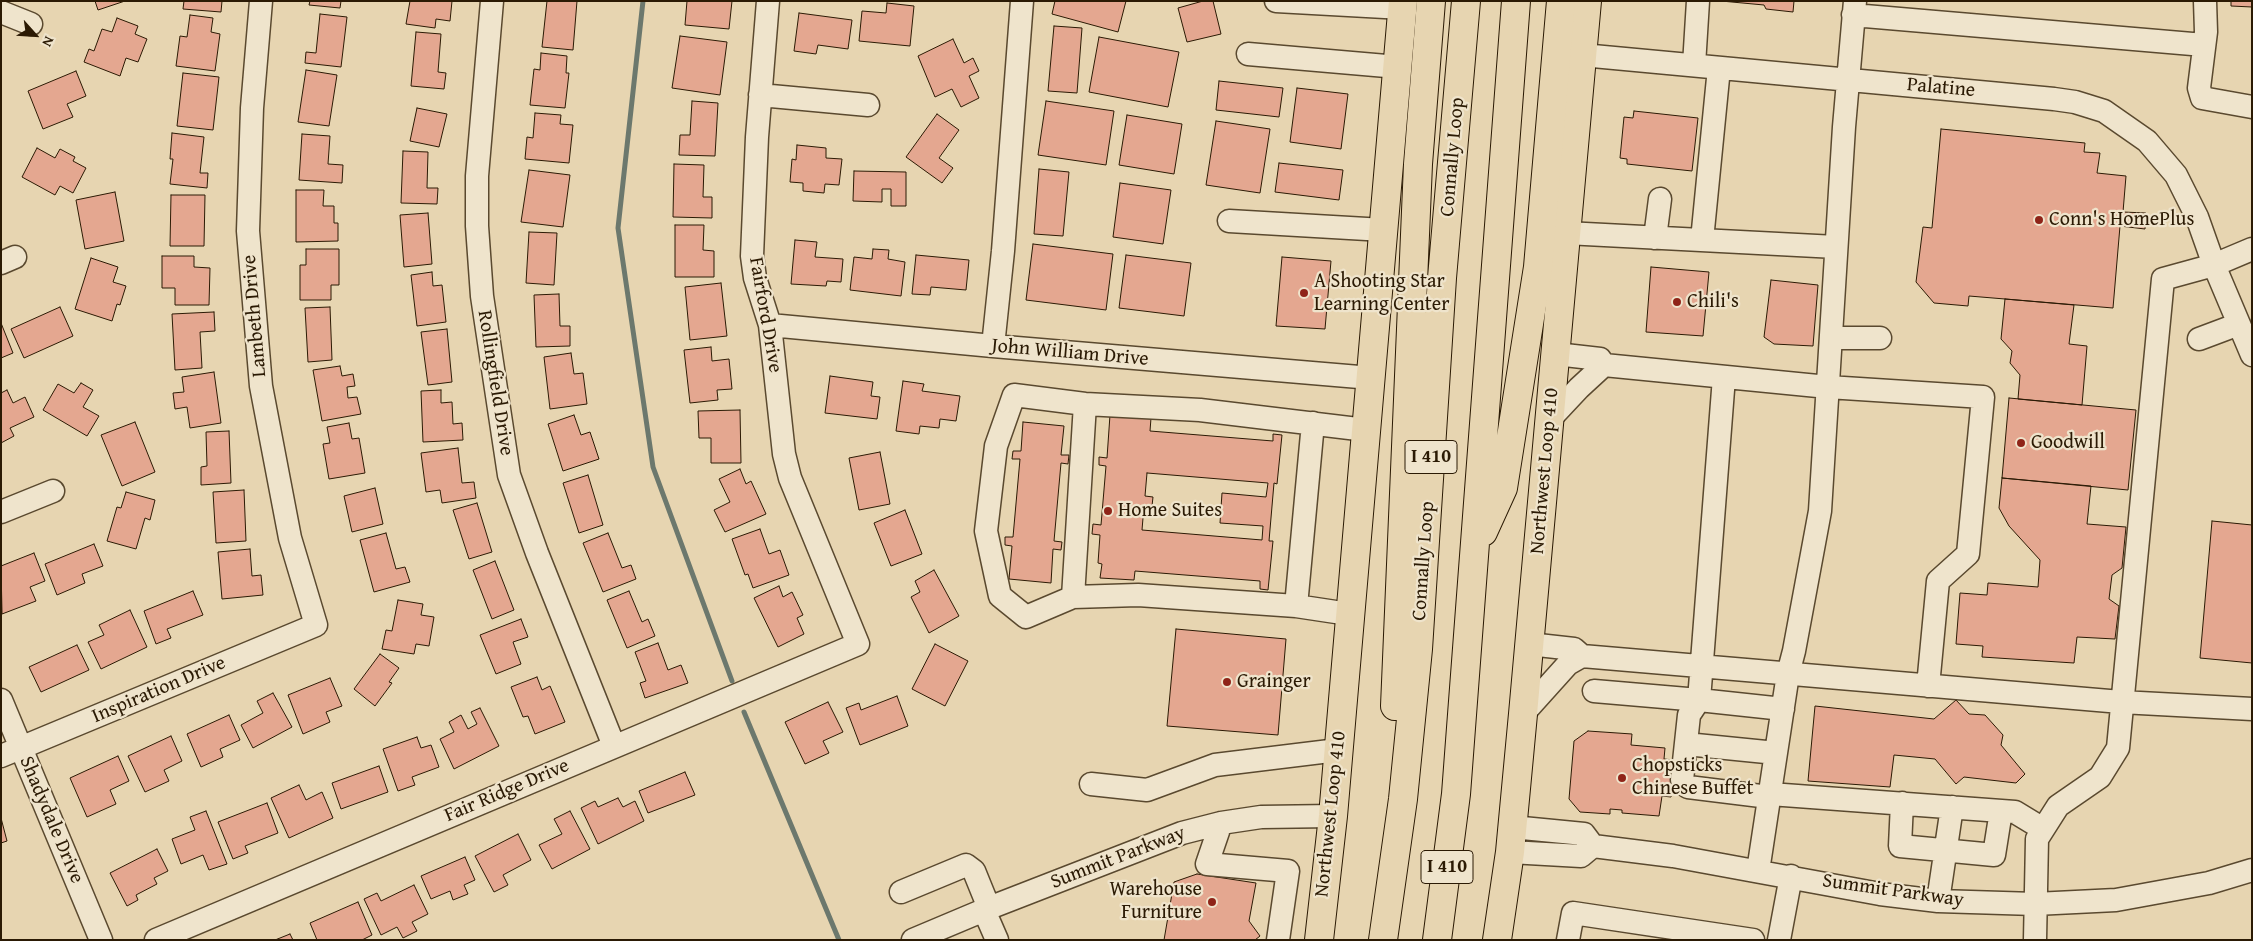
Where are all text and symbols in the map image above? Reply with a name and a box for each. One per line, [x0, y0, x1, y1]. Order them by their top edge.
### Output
north arrow [10, 10, 60, 60]
text: N [37, 33, 60, 50]
street label: Palatine [1906, 73, 1976, 103]
street label: Connally Loop [1436, 96, 1470, 218]
place label: Conn's HomePlus [2049, 208, 2194, 232]
marker: Conn's HomePlus [2033, 214, 2045, 226]
street label: Lambeth Drive [238, 254, 272, 378]
street label: Fairford Drive [743, 255, 787, 375]
place label: A Shooting Star Learning Center [1314, 270, 1449, 317]
marker: A Shooting Star Learning Center [1298, 287, 1310, 299]
place label: Chili's [1687, 290, 1739, 314]
marker: Chili's [1671, 296, 1683, 308]
street label: Rollingfield Drive [472, 309, 518, 457]
street label: John William Drive [990, 334, 1150, 372]
street label: Northwest Loop 410 [1526, 387, 1564, 555]
place label: Goodwill [2031, 431, 2105, 455]
marker: Goodwill [2015, 437, 2027, 449]
road number: I 410 [1405, 441, 1457, 474]
place label: Home Suites [1118, 499, 1222, 523]
street label: Connally Loop [1408, 501, 1440, 621]
marker: Home Suites [1102, 505, 1114, 517]
street label: Inspiration Drive [89, 651, 229, 729]
place label: Grainger [1237, 670, 1311, 694]
marker: Grainger [1221, 676, 1233, 688]
street label: Northwest Loop 410 [1310, 730, 1352, 898]
street label: Shadydale Drive [13, 753, 89, 887]
street label: Fair Ridge Drive [441, 754, 573, 828]
place label: Chopsticks Chinese Buffet [1632, 754, 1753, 801]
marker: Chopsticks Chinese Buffet [1616, 772, 1628, 784]
street label: Summit Parkway [1047, 821, 1189, 895]
road number: I 410 [1421, 850, 1473, 884]
street label: Summit Parkway [1821, 869, 1965, 913]
place label: Warehouse Furniture [1109, 878, 1202, 925]
marker: Warehouse Furniture [1206, 896, 1218, 908]

